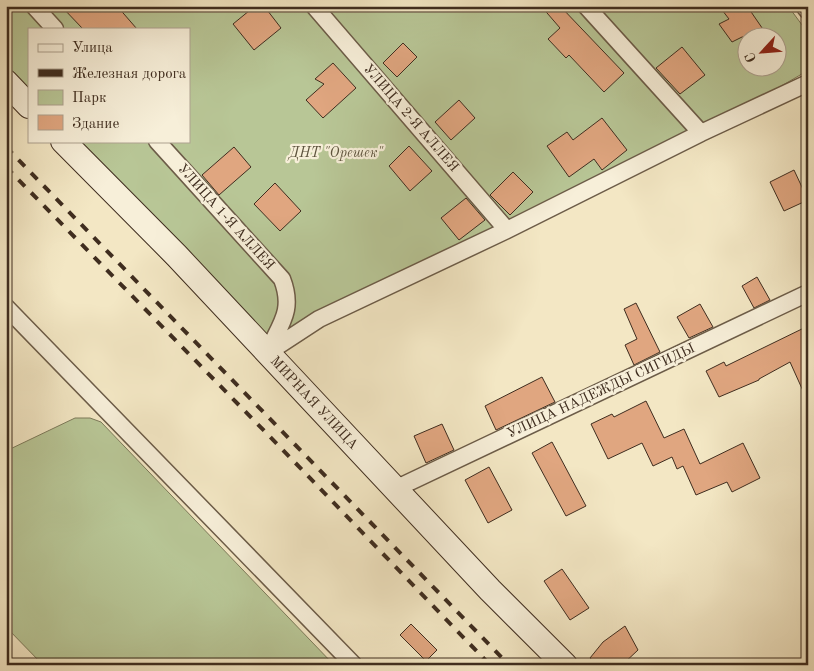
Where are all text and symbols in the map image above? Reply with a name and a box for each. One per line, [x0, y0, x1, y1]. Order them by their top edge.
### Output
legend [28, 28, 190, 142]
north arrow [736, 28, 786, 78]
text: Улица [72, 41, 113, 56]
text: С [743, 50, 760, 64]
street label: УЛИЦА 2-Я АЛЛЕЯ [361, 62, 461, 174]
text: Железная дорога [72, 67, 187, 82]
text: Парк [72, 91, 107, 106]
text: Здание [72, 117, 119, 132]
park label: ДНТ "Орешек" [287, 146, 384, 161]
street label: УЛИЦА 1-Я АЛЛЕЯ [175, 161, 277, 273]
street label: УЛИЦА НАДЕЖДЫ СИГИДЫ [505, 341, 697, 441]
street label: МИРНАЯ УЛИЦА [268, 354, 361, 452]

